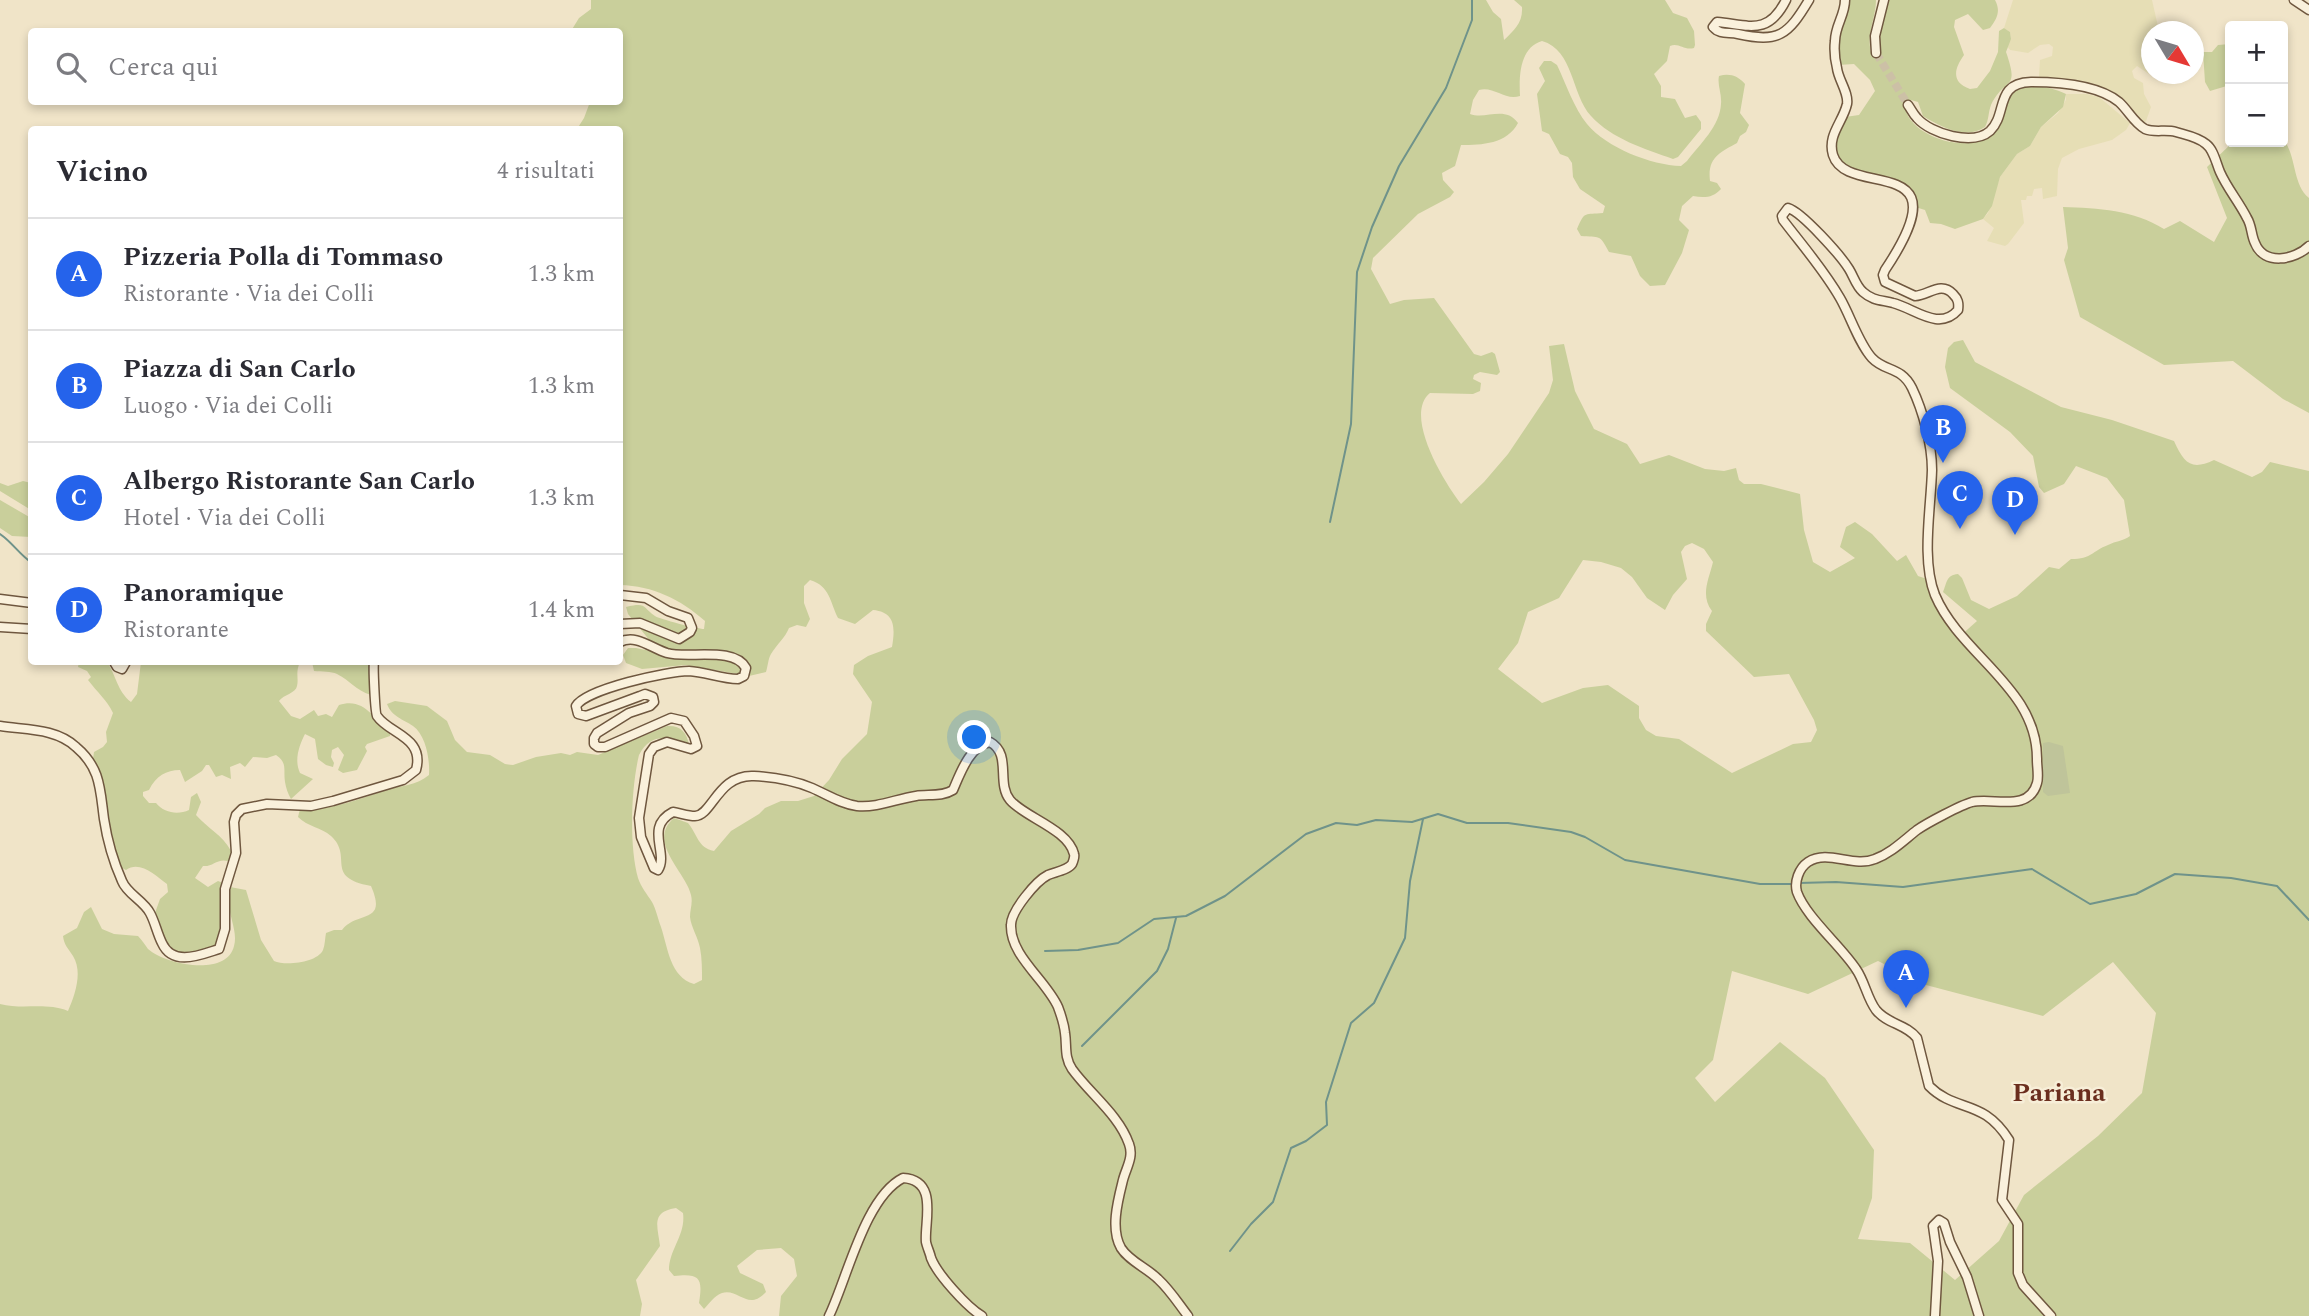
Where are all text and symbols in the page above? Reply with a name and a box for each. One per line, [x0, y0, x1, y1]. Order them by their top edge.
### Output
north arrow [2141, 21, 2204, 84]
map controls [2225, 21, 2288, 147]
button: + [2225, 21, 2288, 84]
search box [28, 28, 623, 105]
text: Cerca qui [108, 47, 219, 87]
icon: search [52, 48, 90, 86]
button: − [2225, 84, 2288, 147]
text: Vicino [56, 149, 148, 195]
text: 4 risultati [497, 154, 595, 189]
text: Pizzeria Polla di Tommaso [123, 237, 443, 277]
text: A [70, 257, 88, 292]
text: 1.3 km [528, 257, 595, 292]
text: Ristorante · Via dei Colli [123, 277, 374, 312]
text: Piazza di San Carlo [123, 349, 356, 389]
text: B [71, 369, 87, 404]
text: 1.3 km [528, 369, 595, 404]
text: Luogo · Via dei Colli [123, 389, 333, 424]
pin: B [1920, 405, 1966, 463]
text: Albergo Ristorante San Carlo [123, 461, 475, 501]
pin: C [1937, 471, 1983, 529]
pin: D [1992, 477, 2038, 535]
text: C [71, 481, 87, 516]
text: 1.3 km [528, 481, 595, 516]
text: Hotel · Via dei Colli [123, 501, 325, 536]
text: Panoramique [123, 573, 284, 613]
text: D [70, 593, 88, 628]
text: 1.4 km [528, 593, 595, 628]
text: Ristorante [123, 613, 229, 648]
your location [957, 720, 991, 754]
pin: A [1883, 950, 1929, 1008]
district label: Pariana [2012, 1073, 2106, 1113]

